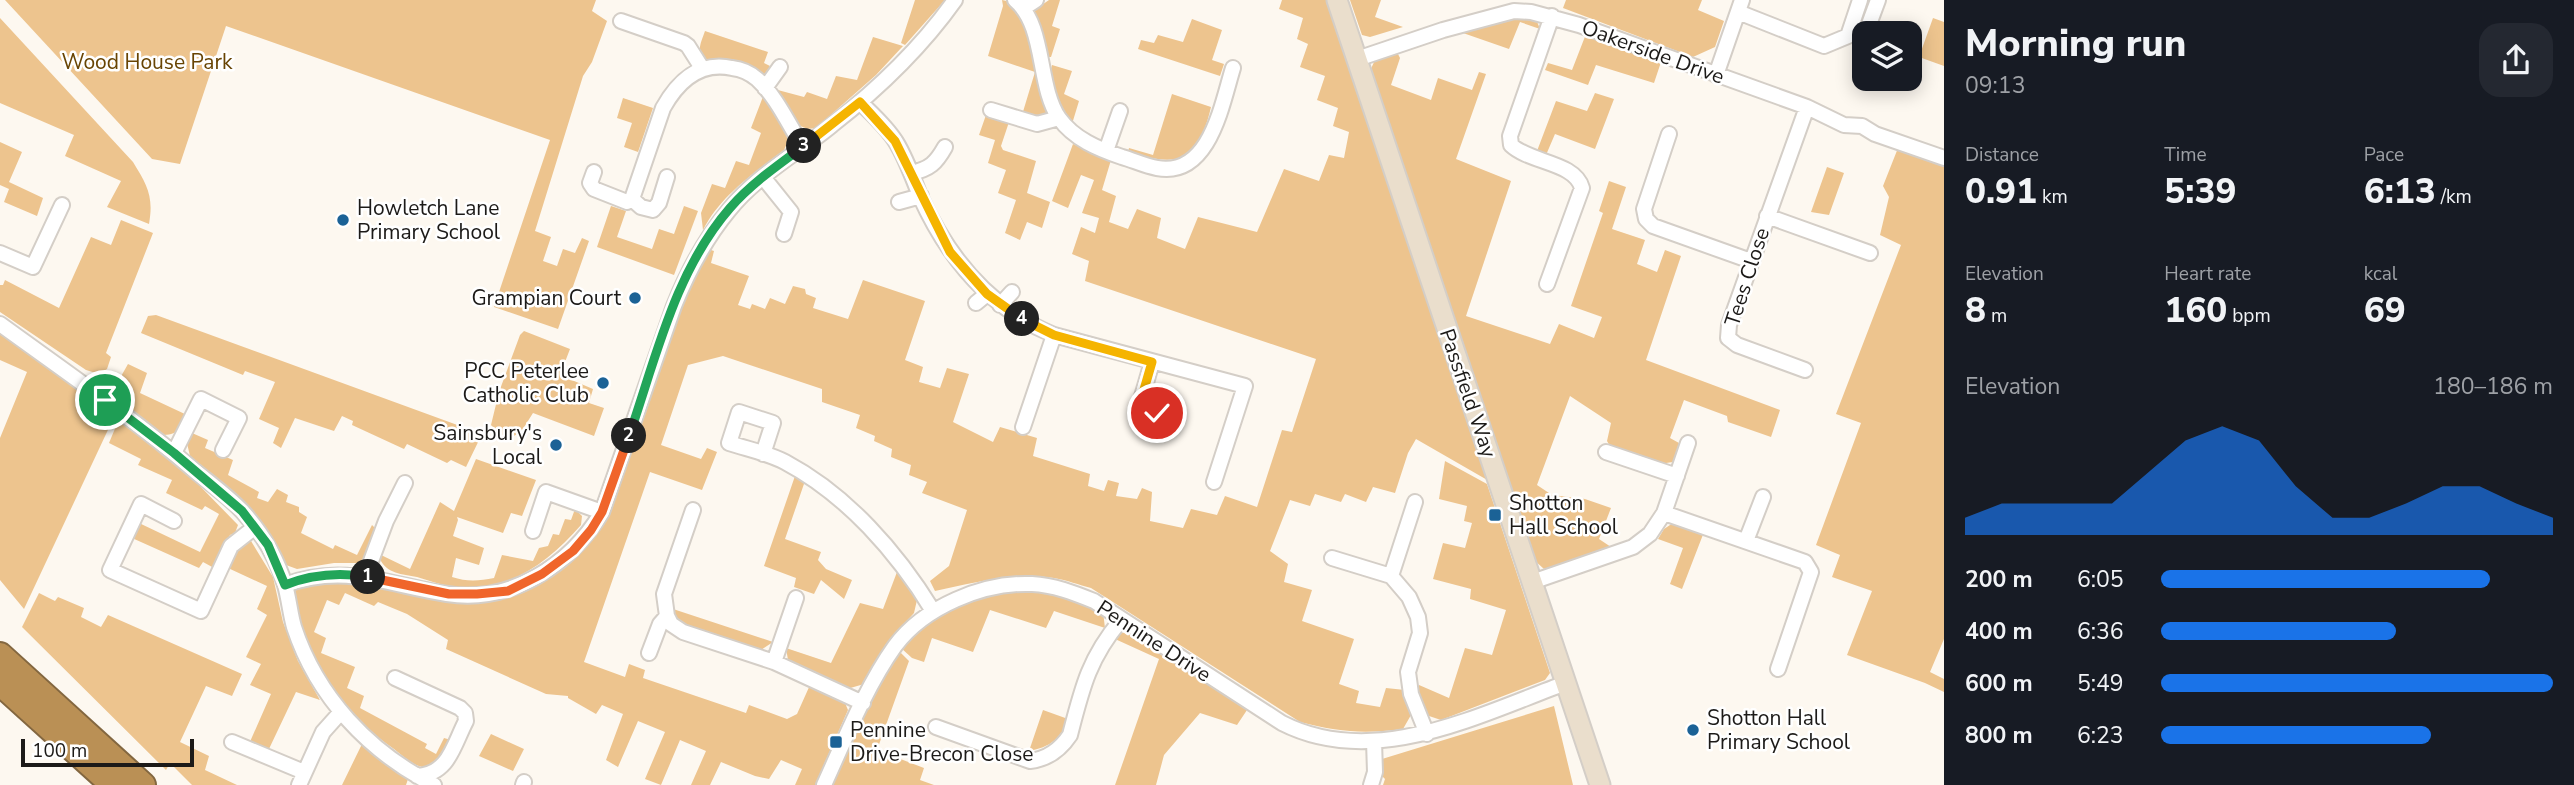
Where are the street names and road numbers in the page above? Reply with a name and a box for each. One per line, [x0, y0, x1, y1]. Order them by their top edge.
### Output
street label: Oakerside Drive [1578, 13, 1728, 91]
street label: Tees Close [1718, 224, 1776, 330]
street label: Passfield Way [1433, 325, 1503, 461]
street label: Pennine Drive [1091, 594, 1217, 688]

